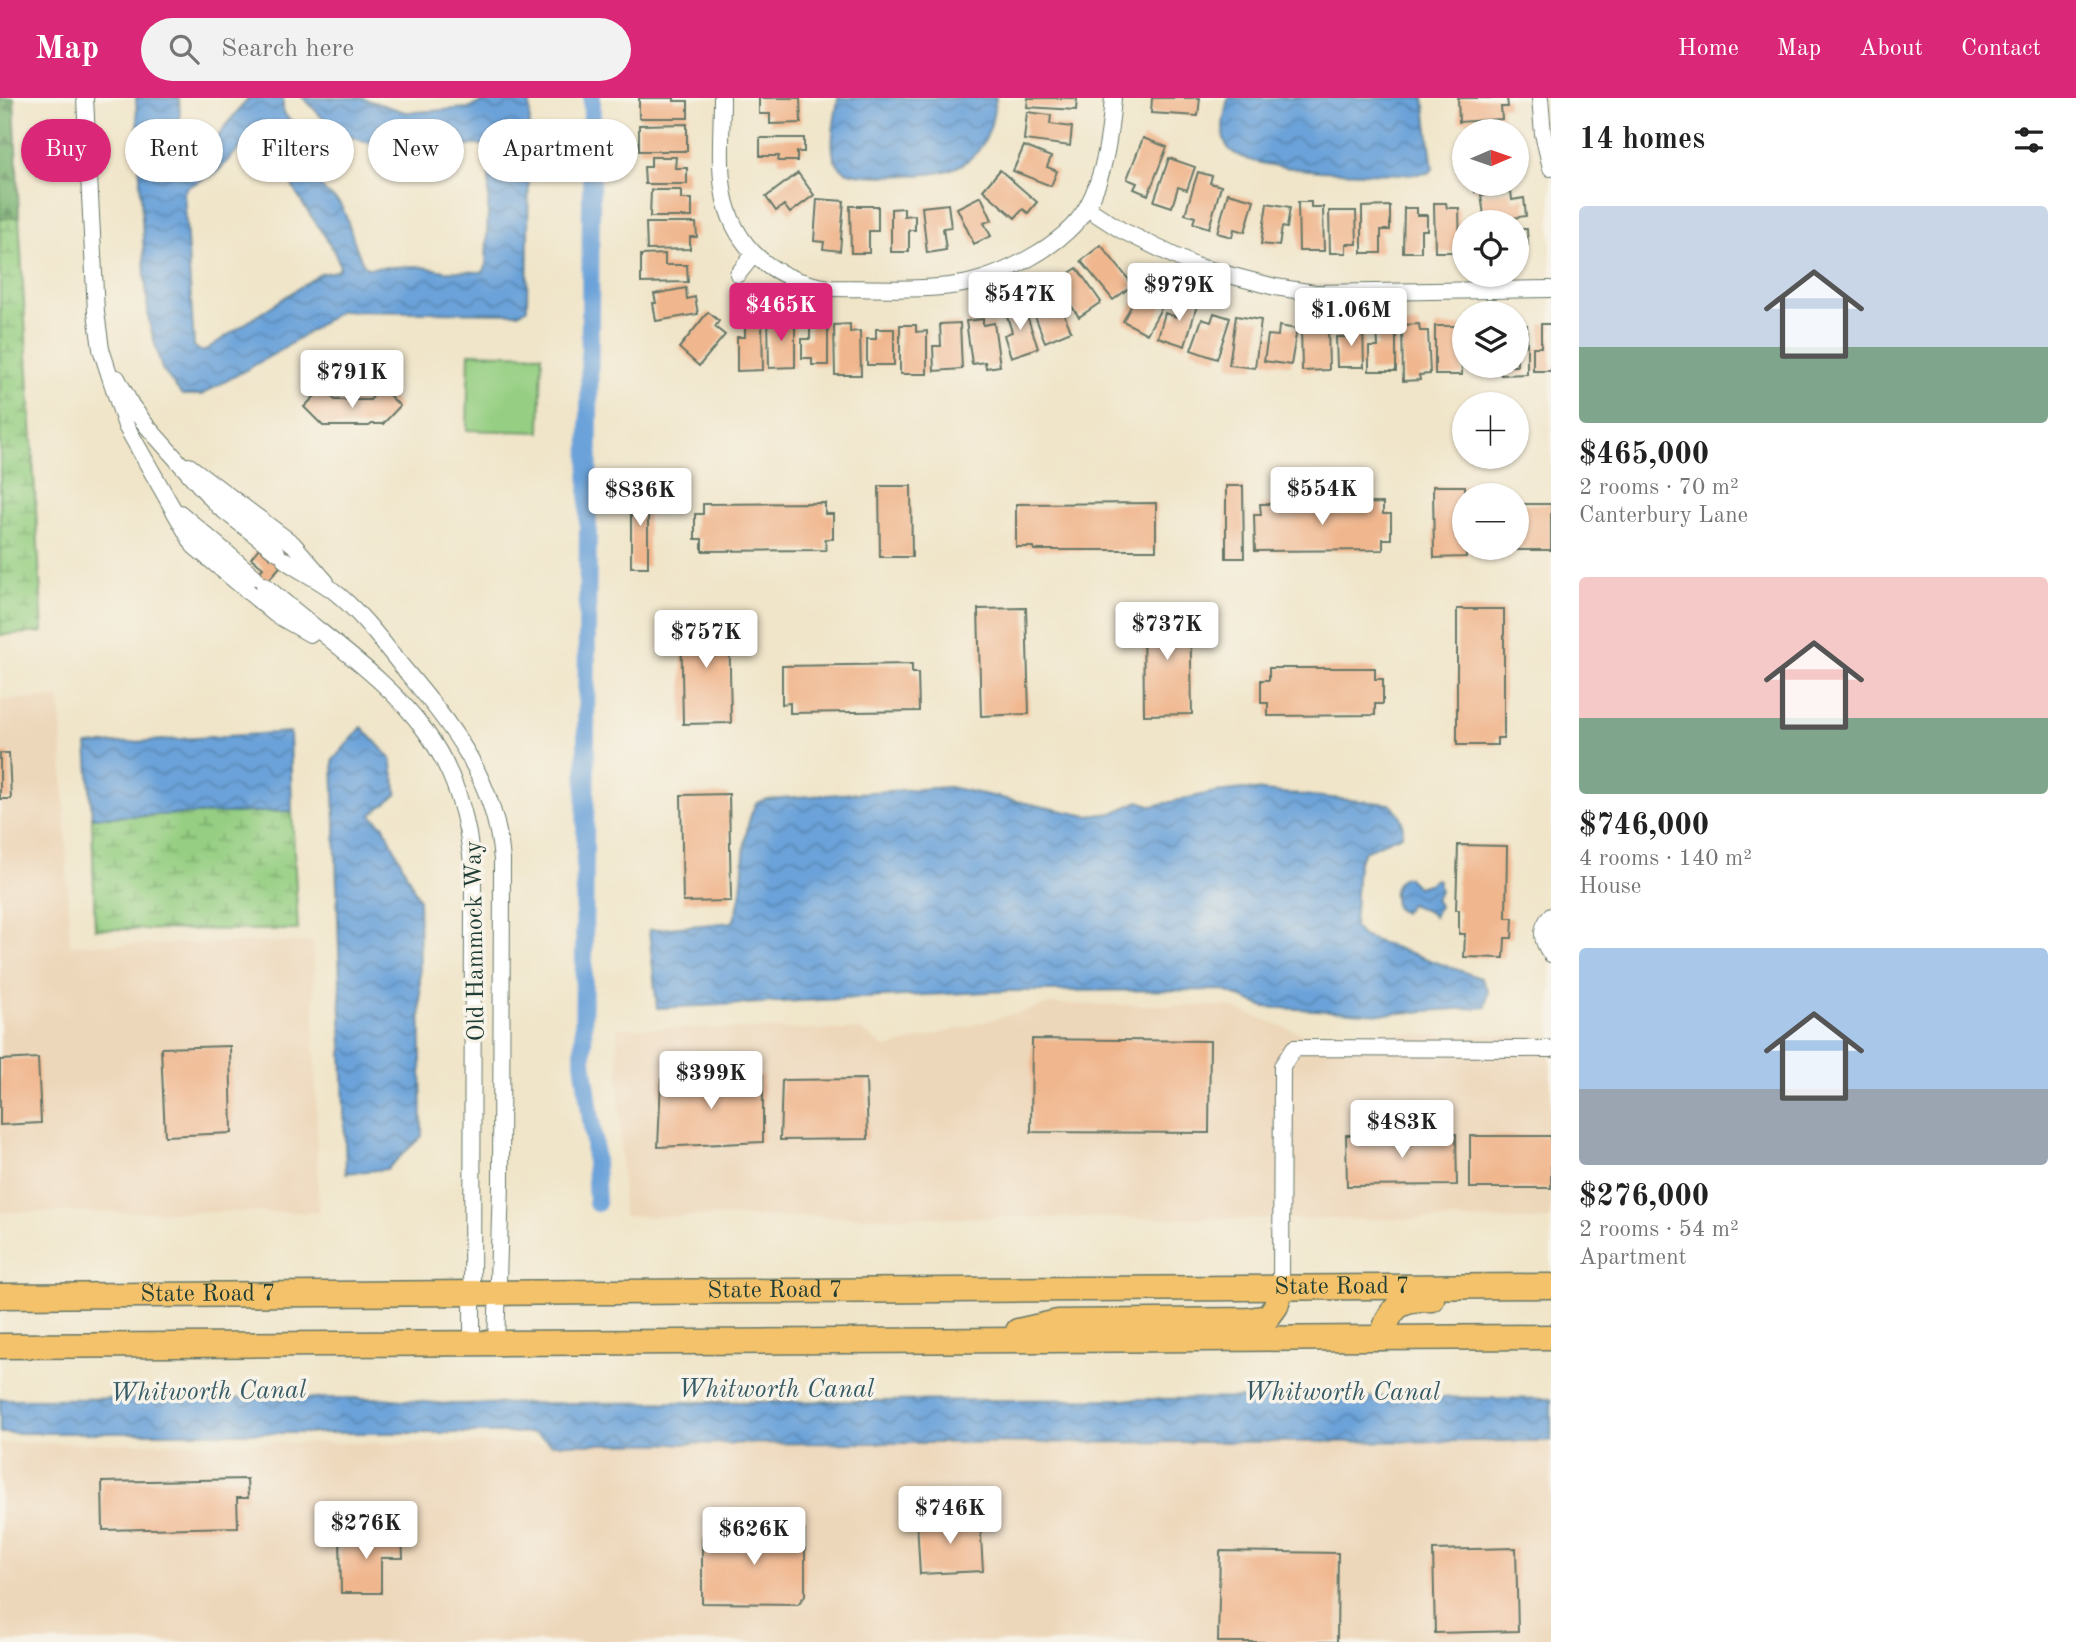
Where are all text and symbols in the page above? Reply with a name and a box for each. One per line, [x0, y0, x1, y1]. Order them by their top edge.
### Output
search box [141, 18, 631, 81]
icon: search [165, 30, 203, 68]
text: Map [35, 33, 99, 66]
text: Search here [221, 36, 354, 62]
text: Home [1678, 37, 1739, 61]
text: Map [1777, 37, 1821, 61]
text: About [1859, 37, 1923, 61]
text: Contact [1961, 37, 2041, 61]
chip: Buy [21, 119, 111, 182]
chip: Rent [125, 119, 223, 182]
chip: Filters [237, 119, 354, 182]
chip: New [368, 119, 464, 182]
chip: Apartment [478, 119, 638, 182]
north arrow [1452, 119, 1530, 196]
map controls [1452, 119, 1529, 560]
icon: filters [2010, 121, 2048, 159]
text: 14 homes [1579, 125, 1705, 155]
button: locate [1452, 210, 1529, 287]
icon: home [1751, 251, 1877, 377]
pin: $979K [1130, 264, 1228, 323]
pin: $547K [971, 272, 1069, 332]
text: $979K [1143, 274, 1215, 297]
text: $547K [984, 283, 1056, 306]
pin: $465K [732, 284, 830, 343]
pin: $1.06M [1294, 288, 1408, 348]
text: $465K [745, 294, 817, 317]
text: $1.06M [1311, 299, 1391, 322]
button: layers [1452, 301, 1529, 378]
pin: $791K [303, 350, 401, 410]
text: $791K [316, 361, 388, 384]
button: + [1452, 392, 1529, 469]
text: $465,000 [1579, 440, 1709, 470]
pin: $836K [591, 468, 689, 528]
pin: $554K [1273, 468, 1371, 527]
text: 2 rooms · 70 m² [1579, 476, 1739, 499]
text: $554K [1286, 478, 1358, 501]
text: $836K [604, 479, 676, 502]
button: − [1452, 483, 1529, 560]
text: Canterbury Lane [1579, 504, 1748, 527]
pin: $737K [1118, 602, 1216, 662]
pin: $757K [657, 610, 755, 670]
text: $737K [1131, 613, 1203, 636]
text: $757K [670, 621, 742, 644]
icon: home [1751, 622, 1877, 748]
text: $746,000 [1579, 811, 1709, 841]
street label: Old Hammock Way [462, 840, 490, 1042]
text: 4 rooms · 140 m² [1579, 847, 1752, 870]
text: House [1579, 875, 1641, 898]
icon: home [1751, 993, 1877, 1119]
pin: $399K [662, 1052, 760, 1111]
text: $399K [675, 1062, 747, 1085]
pin: $483K [1353, 1100, 1451, 1160]
text: $483K [1366, 1111, 1438, 1134]
text: $276,000 [1579, 1182, 1709, 1212]
text: 2 rooms · 54 m² [1579, 1218, 1739, 1241]
text: Apartment [1579, 1246, 1687, 1269]
street label: State Road 7 [1274, 1275, 1410, 1300]
street label: State Road 7 [707, 1279, 843, 1303]
street label: State Road 7 [140, 1282, 276, 1307]
water label: Whitworth Canal [109, 1377, 307, 1407]
water label: Whitworth Canal [678, 1377, 875, 1403]
water label: Whitworth Canal [1244, 1380, 1441, 1406]
pin: $746K [901, 1486, 999, 1546]
text: $746K [914, 1497, 986, 1520]
pin: $276K [317, 1502, 415, 1561]
pin: $626K [705, 1508, 803, 1567]
text: $276K [330, 1512, 402, 1535]
text: $626K [718, 1518, 790, 1541]

